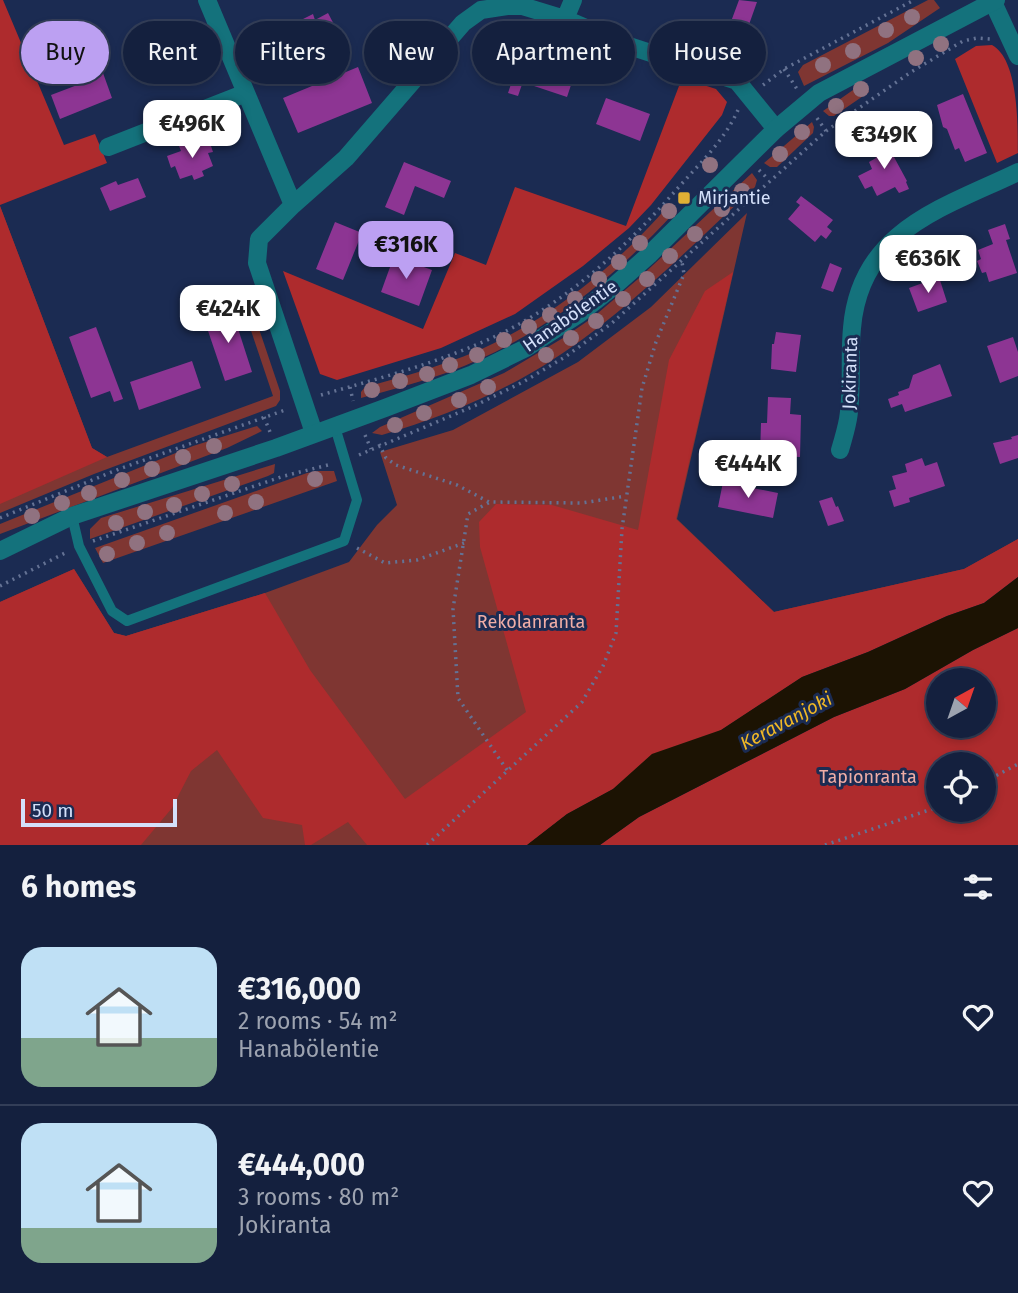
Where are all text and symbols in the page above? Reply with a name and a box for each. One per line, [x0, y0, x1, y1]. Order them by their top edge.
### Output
chip: Buy [21, 21, 109, 84]
chip: Rent [123, 21, 221, 84]
chip: Filters [235, 21, 350, 84]
chip: New [364, 21, 458, 84]
chip: Apartment [472, 21, 635, 84]
chip: House [649, 21, 766, 84]
pin: €496K [143, 100, 241, 160]
text: €496K [159, 109, 225, 137]
pin: €349K [835, 111, 933, 171]
text: €349K [851, 120, 917, 148]
place label: Mirjantie [698, 187, 771, 209]
marker: Mirjantie [676, 190, 692, 206]
pin: €316K [357, 222, 455, 281]
text: €316K [374, 230, 438, 258]
pin: €636K [879, 236, 977, 295]
text: €636K [895, 244, 961, 272]
street label: Hanabölentie [518, 275, 622, 357]
pin: €424K [179, 286, 277, 345]
text: €424K [196, 294, 260, 322]
street label: Jokiranta [838, 336, 862, 410]
pin: €444K [699, 440, 797, 500]
text: €444K [715, 449, 781, 477]
park label: Rekolanranta [477, 611, 585, 633]
north arrow [926, 668, 996, 738]
map controls [926, 668, 996, 822]
water label: Keravanjoki [736, 687, 837, 755]
button: locate [926, 752, 996, 822]
park label: Tapionranta [819, 766, 917, 788]
scale bar [21, 796, 177, 828]
text: 50 m [32, 799, 73, 822]
icon: filters [959, 868, 997, 906]
text: 6 homes [21, 869, 136, 905]
text: €316,000 [238, 971, 361, 1007]
icon: home [77, 975, 161, 1059]
icon: heart [959, 998, 997, 1036]
text: 2 rooms · 54 m² [238, 1007, 397, 1035]
text: Hanabölentie [238, 1035, 379, 1063]
text: €444,000 [238, 1147, 365, 1183]
icon: home [77, 1151, 161, 1235]
icon: heart [959, 1174, 997, 1212]
text: 3 rooms · 80 m² [238, 1183, 399, 1211]
text: Jokiranta [238, 1211, 331, 1239]

